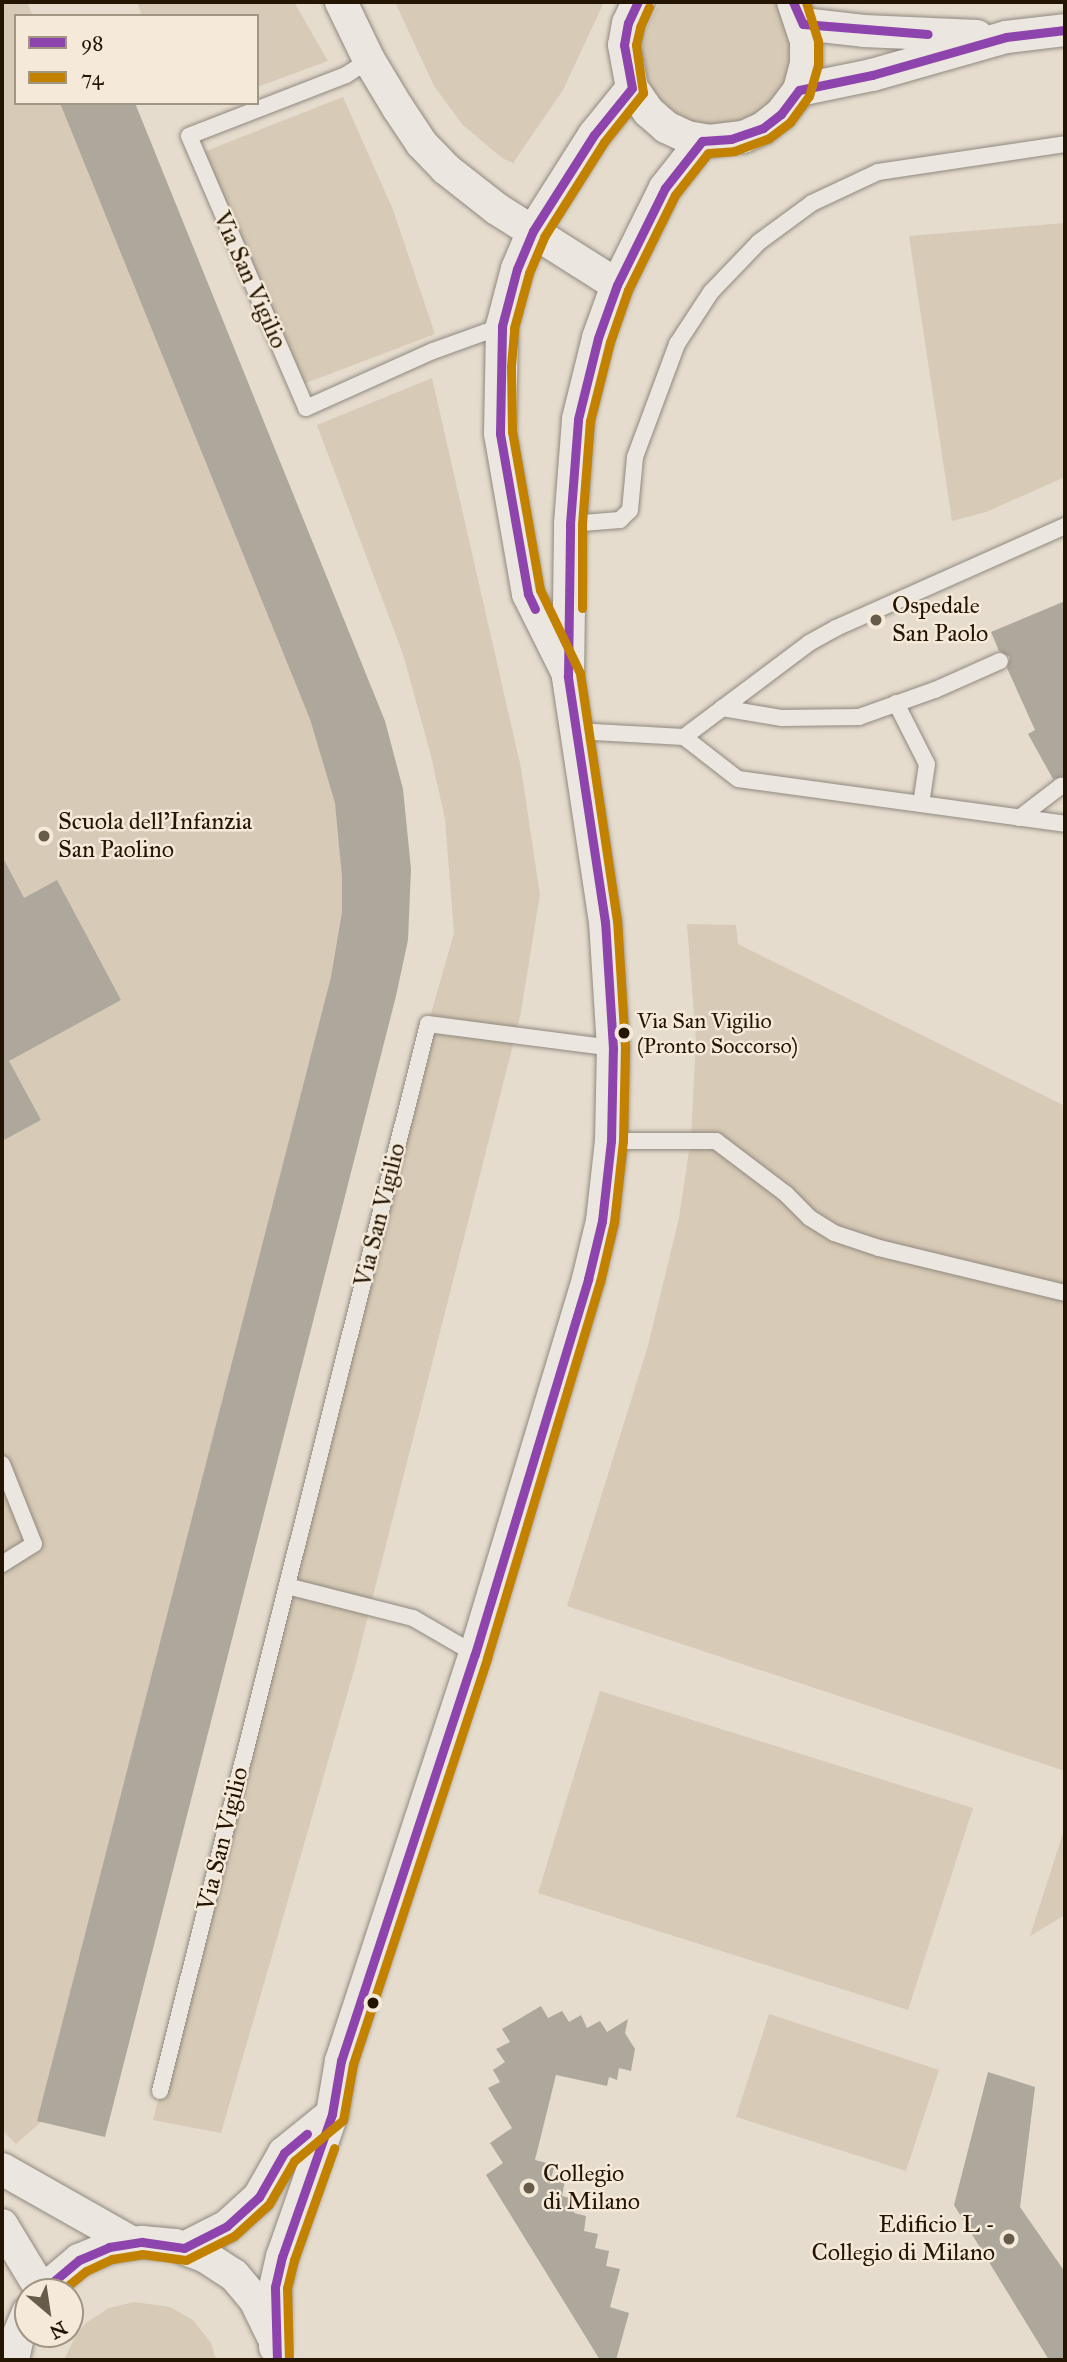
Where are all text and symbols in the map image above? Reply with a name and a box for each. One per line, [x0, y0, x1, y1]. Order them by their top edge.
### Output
legend [14, 14, 259, 105]
text: 98 [81, 30, 103, 56]
text: 74 [81, 65, 103, 91]
street label: Via San Vigilio [207, 207, 293, 353]
place label: Ospedale San Paolo [892, 592, 988, 648]
marker: Ospedale San Paolo [866, 610, 886, 630]
place label: Scuola dell'Infanzia San Paolino [58, 808, 252, 864]
marker: Scuola dell'Infanzia San Paolino [36, 828, 52, 844]
place label: Via San Vigilio (Pronto Soccorso) [637, 1007, 798, 1058]
marker: Via San Vigilio (Pronto Soccorso) [617, 1026, 631, 1040]
street label: Via San Vigilio [348, 1140, 412, 1290]
street label: Via San Vigilio [191, 1764, 255, 1914]
unlabelled marker [366, 1996, 380, 2010]
place label: Collegio di Milano [543, 2160, 640, 2216]
marker: Collegio di Milano [521, 2180, 537, 2196]
place label: Edificio L - Collegio di Milano [811, 2211, 995, 2267]
marker: Edificio L - Collegio di Milano [1001, 2231, 1017, 2247]
north arrow [14, 2278, 84, 2348]
text: N [46, 2316, 71, 2344]

